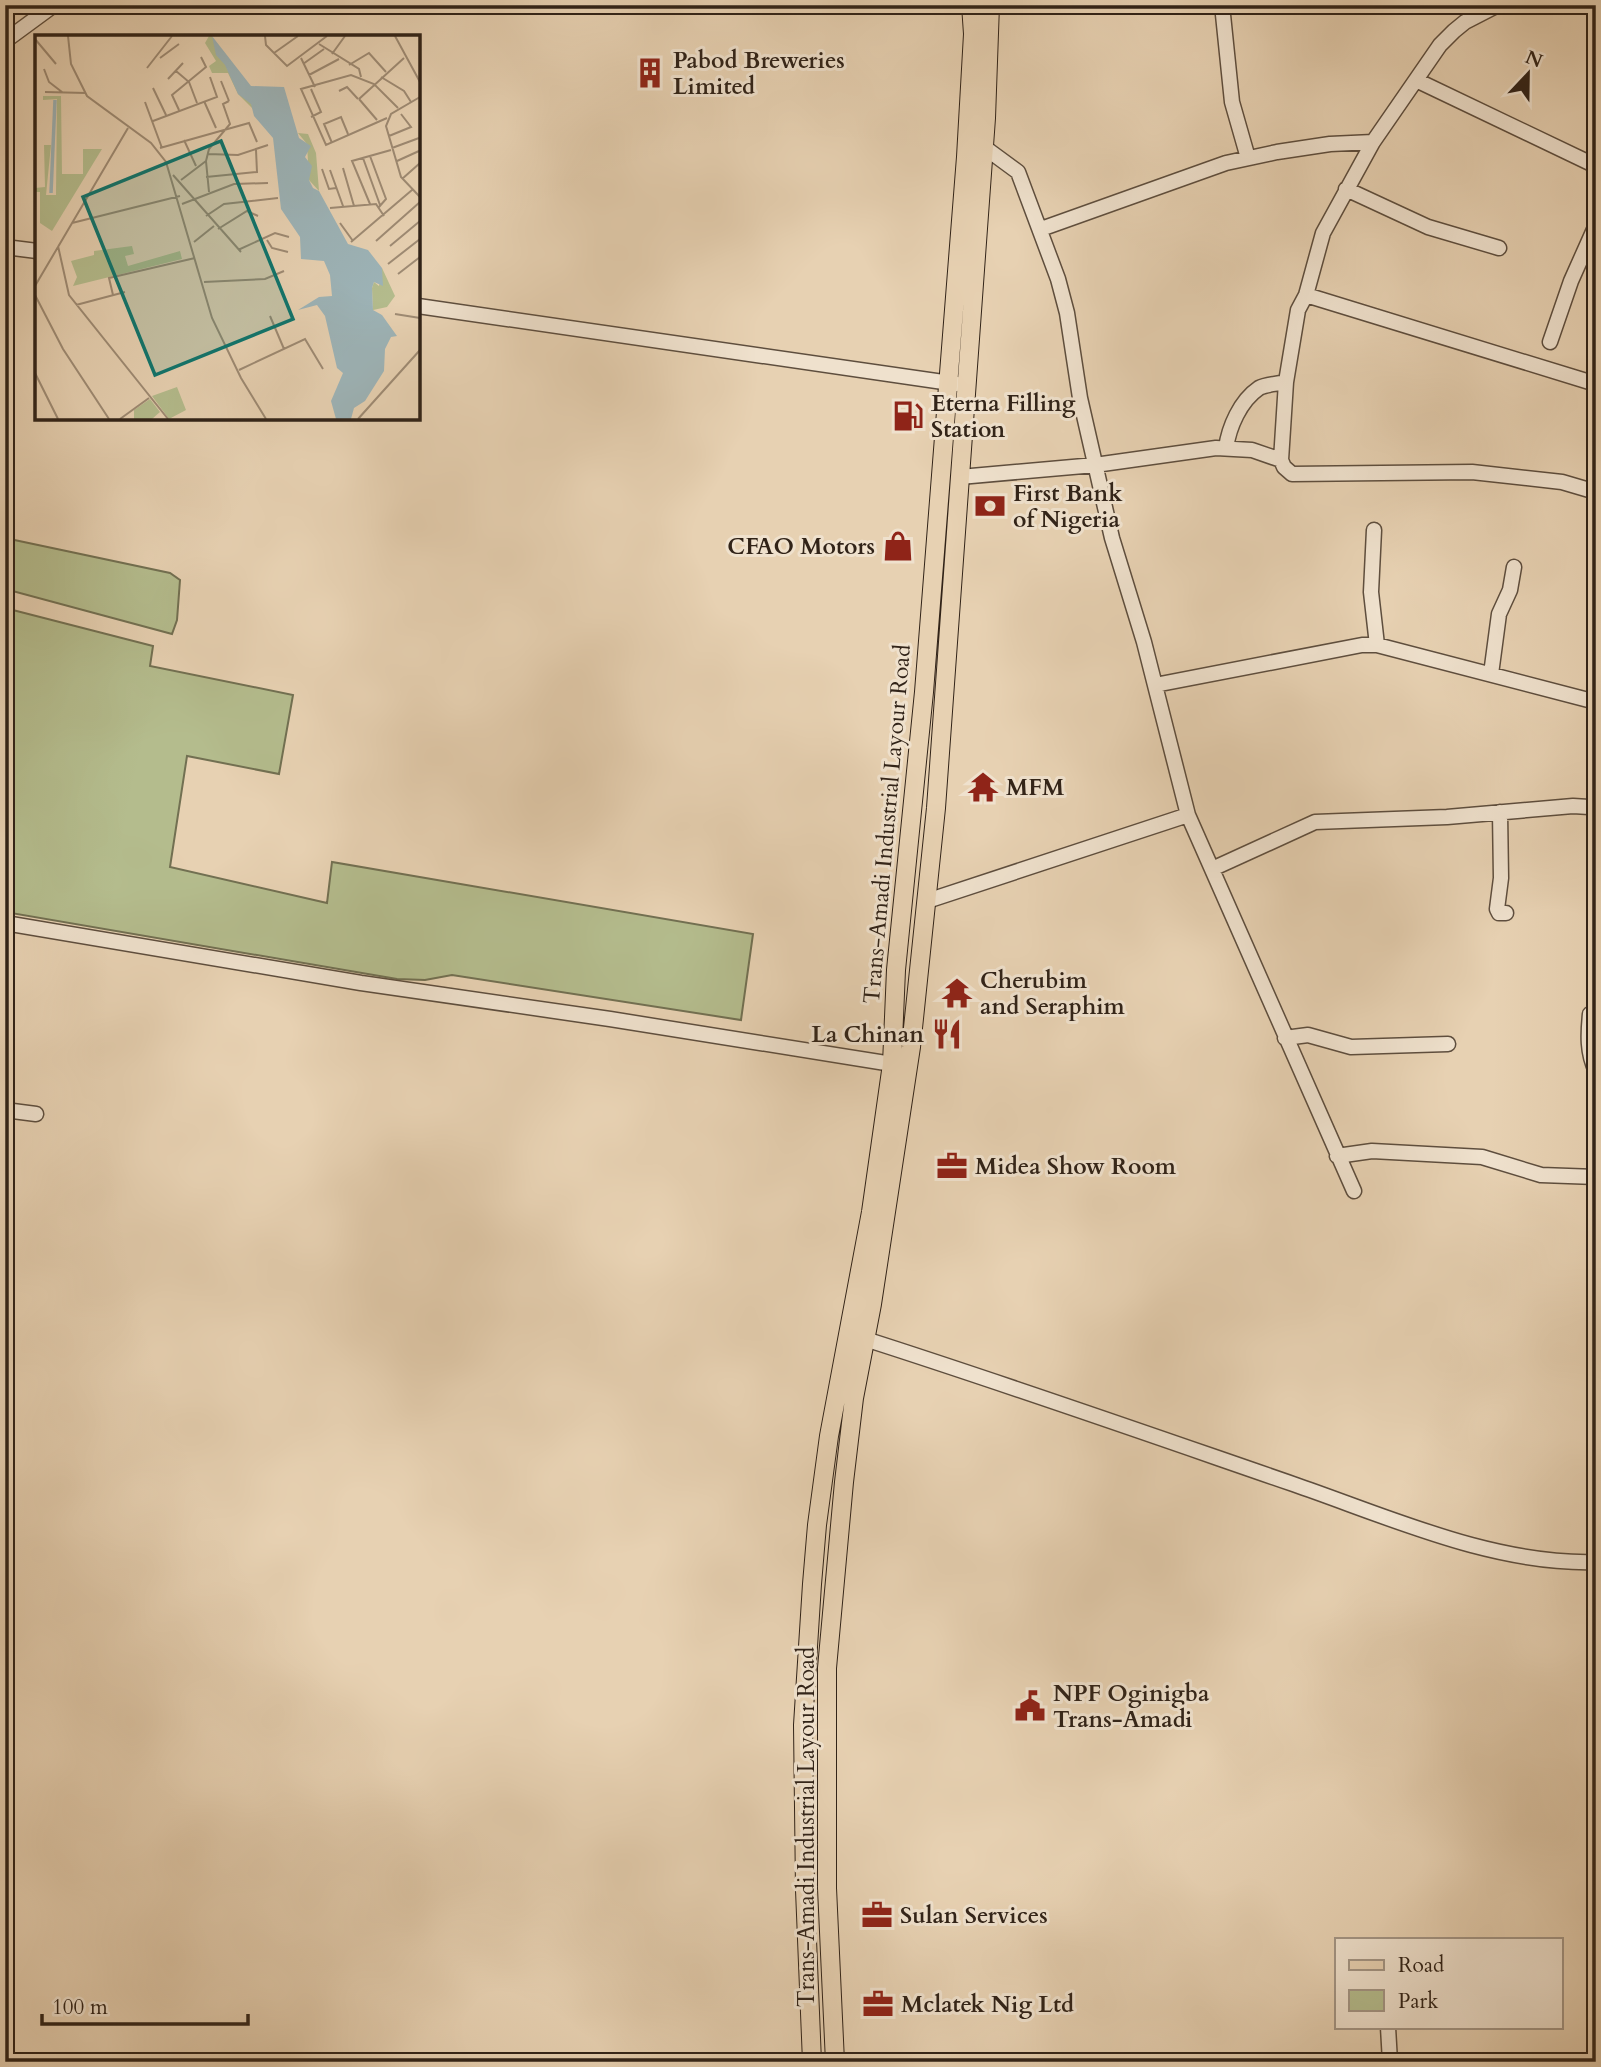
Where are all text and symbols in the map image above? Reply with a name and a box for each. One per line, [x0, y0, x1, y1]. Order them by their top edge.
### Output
inset map [35, 35, 420, 420]
north arrow [1492, 38, 1562, 108]
text: N [1521, 44, 1547, 74]
place label: Pabod Breweries Limited [673, 45, 845, 102]
building icon: Pabod Breweries Limited [633, 56, 667, 90]
place label: Eterna Filling Station [931, 388, 1076, 445]
fuel station icon: Eterna Filling Station [891, 399, 925, 433]
place label: First Bank of Nigeria [1013, 478, 1123, 535]
bank icon: First Bank of Nigeria [973, 489, 1007, 523]
shop icon: CFAO Motors [881, 529, 915, 563]
place label: CFAO Motors [727, 531, 875, 562]
street label: Trans-Amadi Industrial Layour Road [856, 642, 918, 1005]
temple icon: MFM [966, 770, 1000, 804]
place label: MFM [1006, 772, 1064, 803]
place label: Cherubim and Seraphim [980, 965, 1126, 1022]
temple icon: Cherubim and Seraphim [940, 976, 974, 1010]
restaurant icon: La Chinan [930, 1017, 964, 1051]
place label: La Chinan [811, 1019, 924, 1050]
office icon: Midea Show Room [935, 1149, 969, 1183]
place label: Midea Show Room [975, 1151, 1177, 1182]
street label: Trans-Amadi Industrial Layour Road [791, 1646, 822, 2007]
place label: NPF Oginigba Trans-Amadi [1053, 1678, 1210, 1735]
public building icon: NPF Oginigba Trans-Amadi [1013, 1689, 1047, 1723]
office icon: Sulan Services [860, 1898, 894, 1932]
place label: Sulan Services [900, 1900, 1048, 1931]
legend [1335, 1938, 1562, 2028]
text: Road [1398, 1951, 1444, 1980]
scale bar [42, 1983, 248, 2027]
office icon: Mclatek Nig Ltd [861, 1987, 895, 2021]
text: Park [1398, 1987, 1439, 2016]
place label: Mclatek Nig Ltd [901, 1989, 1074, 2020]
text: 100 m [52, 1993, 108, 2022]

